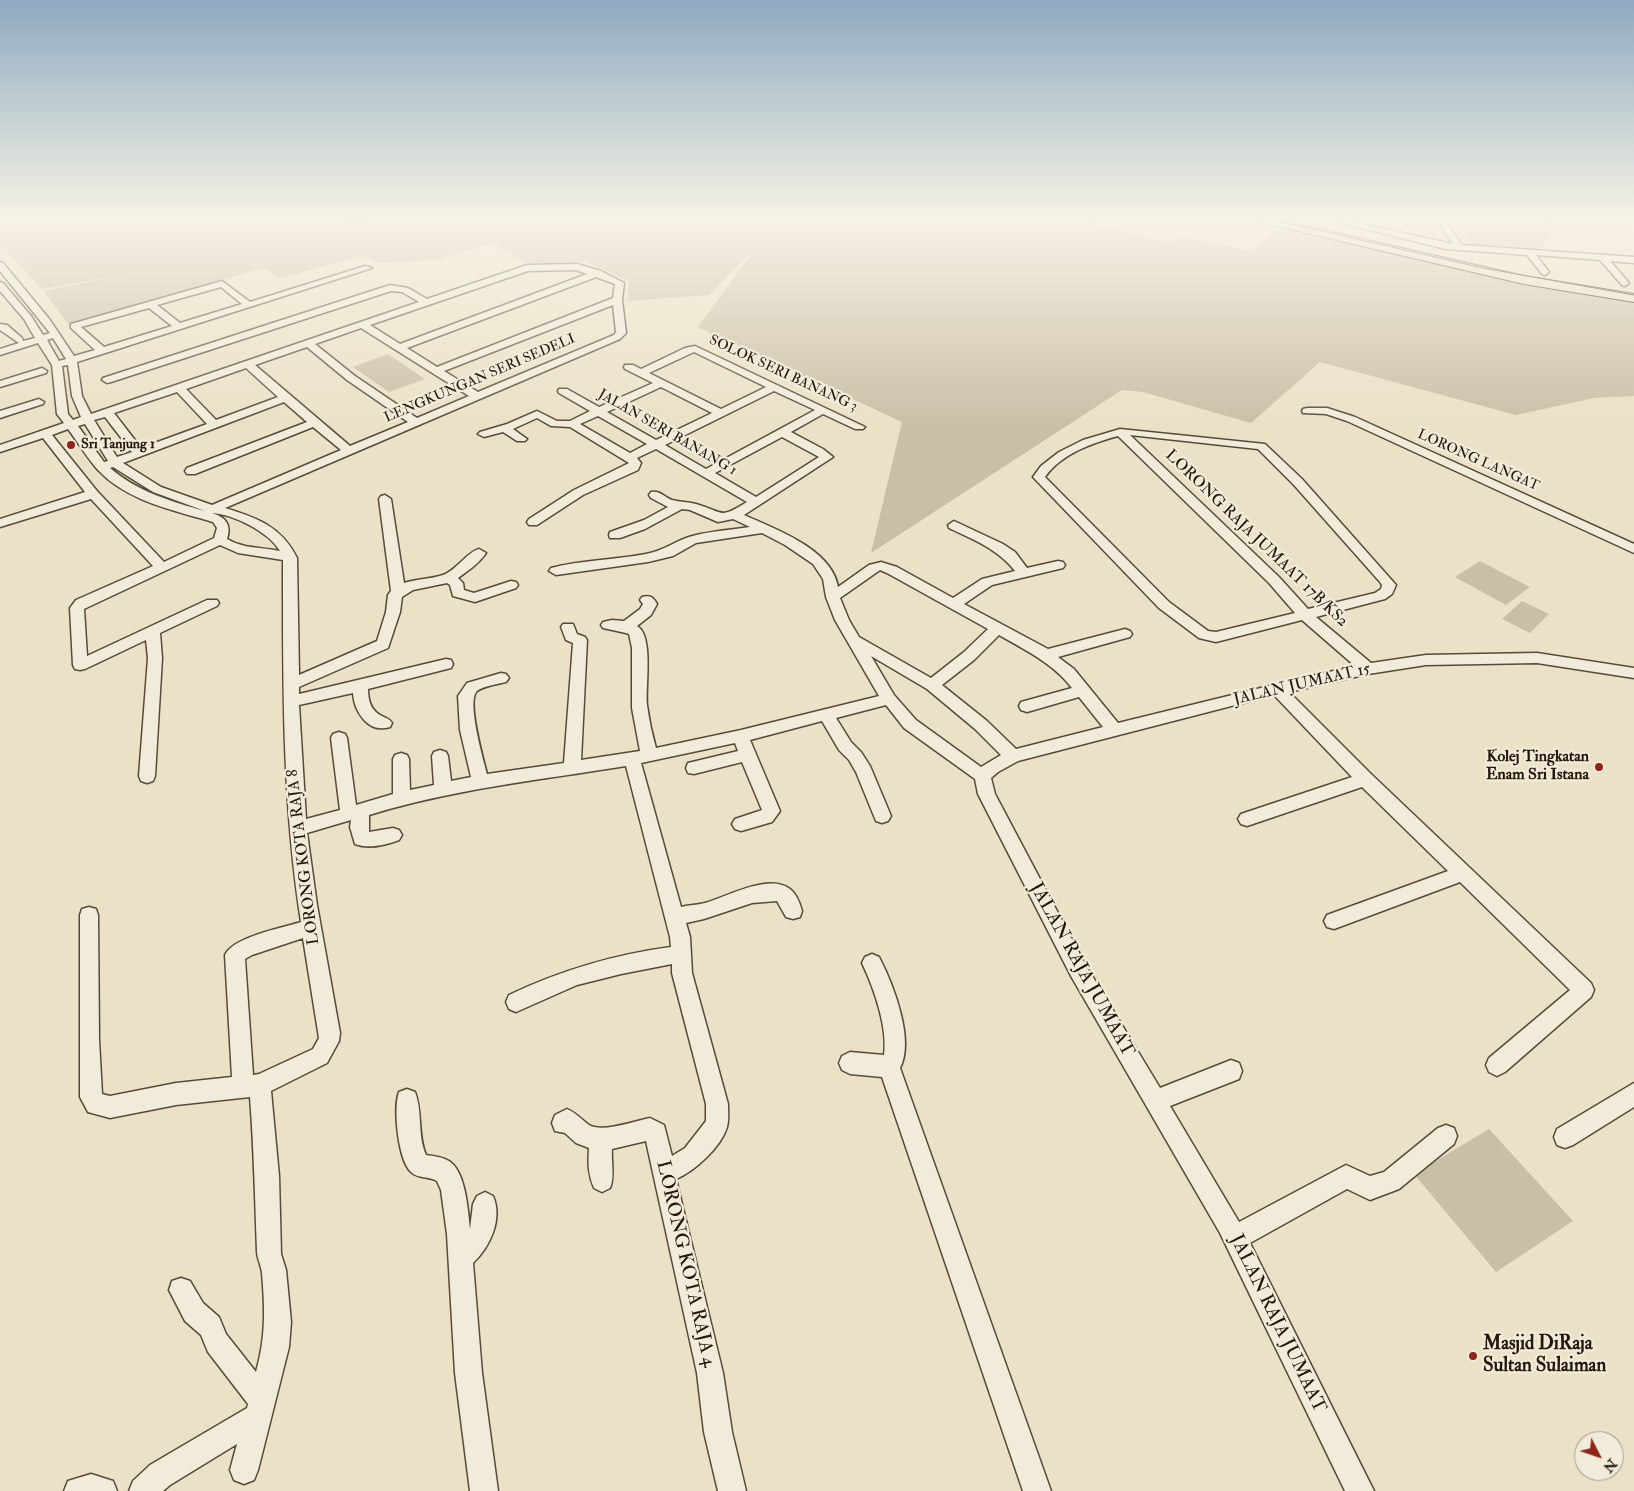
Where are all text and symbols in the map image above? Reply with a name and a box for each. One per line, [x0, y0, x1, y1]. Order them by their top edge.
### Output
street label: LENGKUNGAN SERI SEDELI [382, 331, 578, 427]
street label: SOLOK SERI BANANG 3 [706, 332, 860, 416]
street label: JALAN SERI BANANG 1 [595, 386, 739, 480]
street label: LORONG LANGAT [1414, 427, 1542, 495]
place label: Sri Tanjung 1 [81, 437, 155, 453]
marker: Sri Tanjung 1 [65, 439, 77, 451]
street label: LORONG RAJA JUMAAT 17B/KS2 [1161, 446, 1351, 632]
street label: JALAN JUMAAT 15 [1232, 660, 1372, 710]
place label: Kolej Tingkatan Enam Sri Istana [1486, 748, 1589, 786]
marker: Kolej Tingkatan Enam Sri Istana [1593, 761, 1605, 773]
street label: LORONG KOTA RAJA 8 [284, 768, 324, 946]
street label: JALAN RAJA JUMAAT [1024, 879, 1138, 1061]
street label: LORONG KOTA RAJA 4 [650, 1159, 720, 1369]
street label: JALAN RAJA JUMAAT [1224, 1231, 1330, 1417]
place label: Masjid DiRaja Sultan Sulaiman [1483, 1334, 1606, 1378]
marker: Masjid DiRaja Sultan Sulaiman [1467, 1350, 1479, 1362]
north arrow [1574, 1431, 1624, 1481]
text: N [1599, 1455, 1620, 1476]

